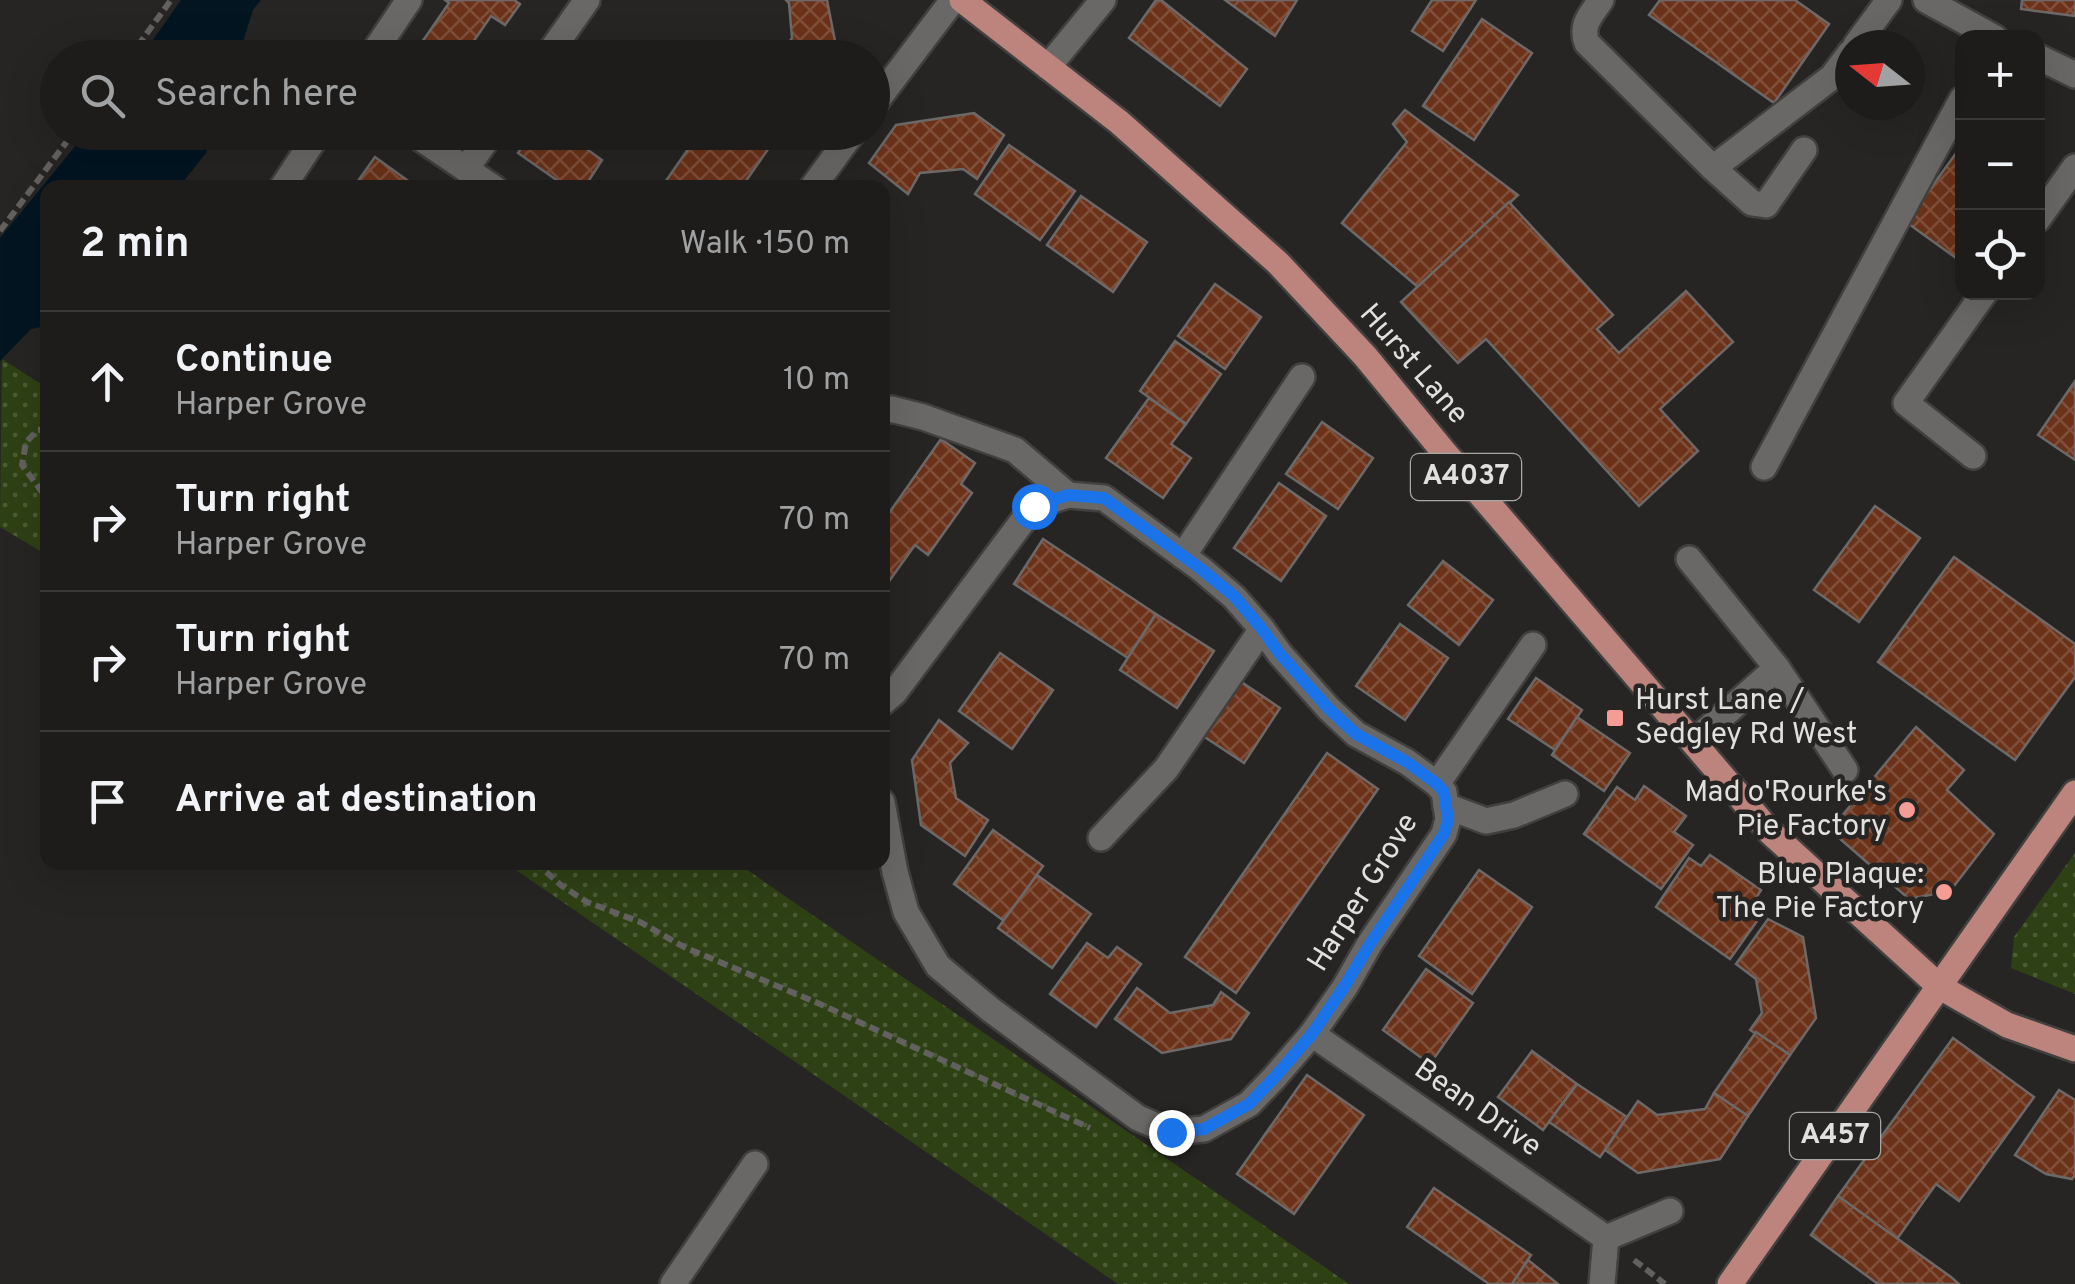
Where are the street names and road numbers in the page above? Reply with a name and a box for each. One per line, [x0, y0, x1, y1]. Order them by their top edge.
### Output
street label: Hurst Lane [1350, 297, 1476, 433]
road number: A4037 [1411, 454, 1521, 500]
street label: Harper Grove [1301, 807, 1427, 979]
street label: Bean Drive [1406, 1052, 1548, 1166]
road number: A457 [1790, 1113, 1880, 1159]

